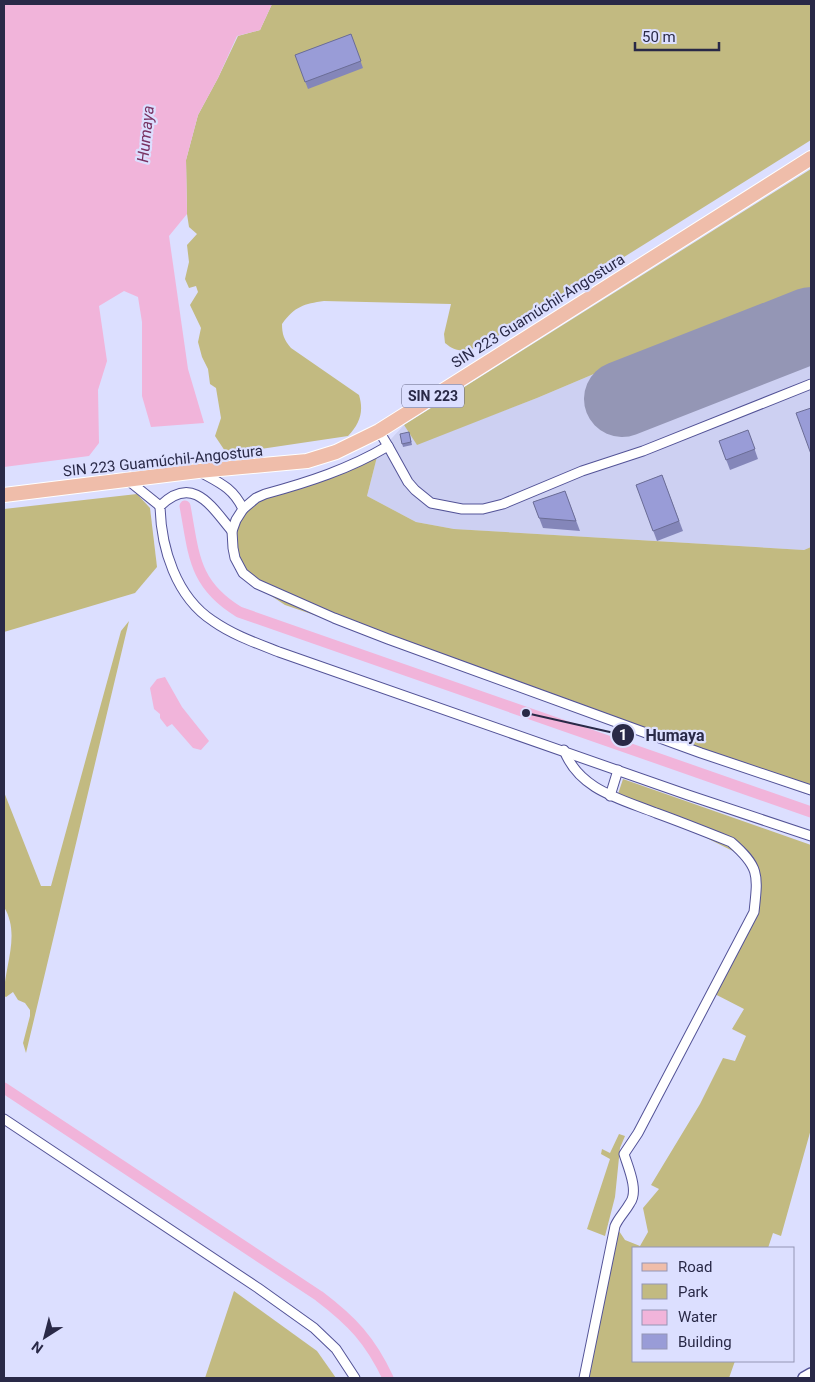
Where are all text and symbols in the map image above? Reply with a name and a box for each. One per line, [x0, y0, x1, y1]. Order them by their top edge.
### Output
scale bar [635, 20, 719, 52]
text: 50 m [642, 28, 676, 46]
water label: Humaya [133, 105, 158, 164]
street label: SIN 223 Guamúchil-Angostura [448, 250, 628, 372]
road number: SIN 223 [402, 384, 464, 408]
street label: SIN 223 Guamúchil-Angostura [62, 442, 264, 480]
callout: Humaya [610, 719, 714, 750]
text: 1 [619, 726, 627, 744]
text: Humaya [645, 726, 705, 745]
legend [632, 1247, 795, 1362]
text: Road [678, 1258, 712, 1276]
text: Park [678, 1283, 709, 1301]
text: Water [678, 1308, 717, 1326]
north arrow [20, 1312, 70, 1362]
text: Building [678, 1333, 732, 1351]
text: N [29, 1338, 46, 1357]

